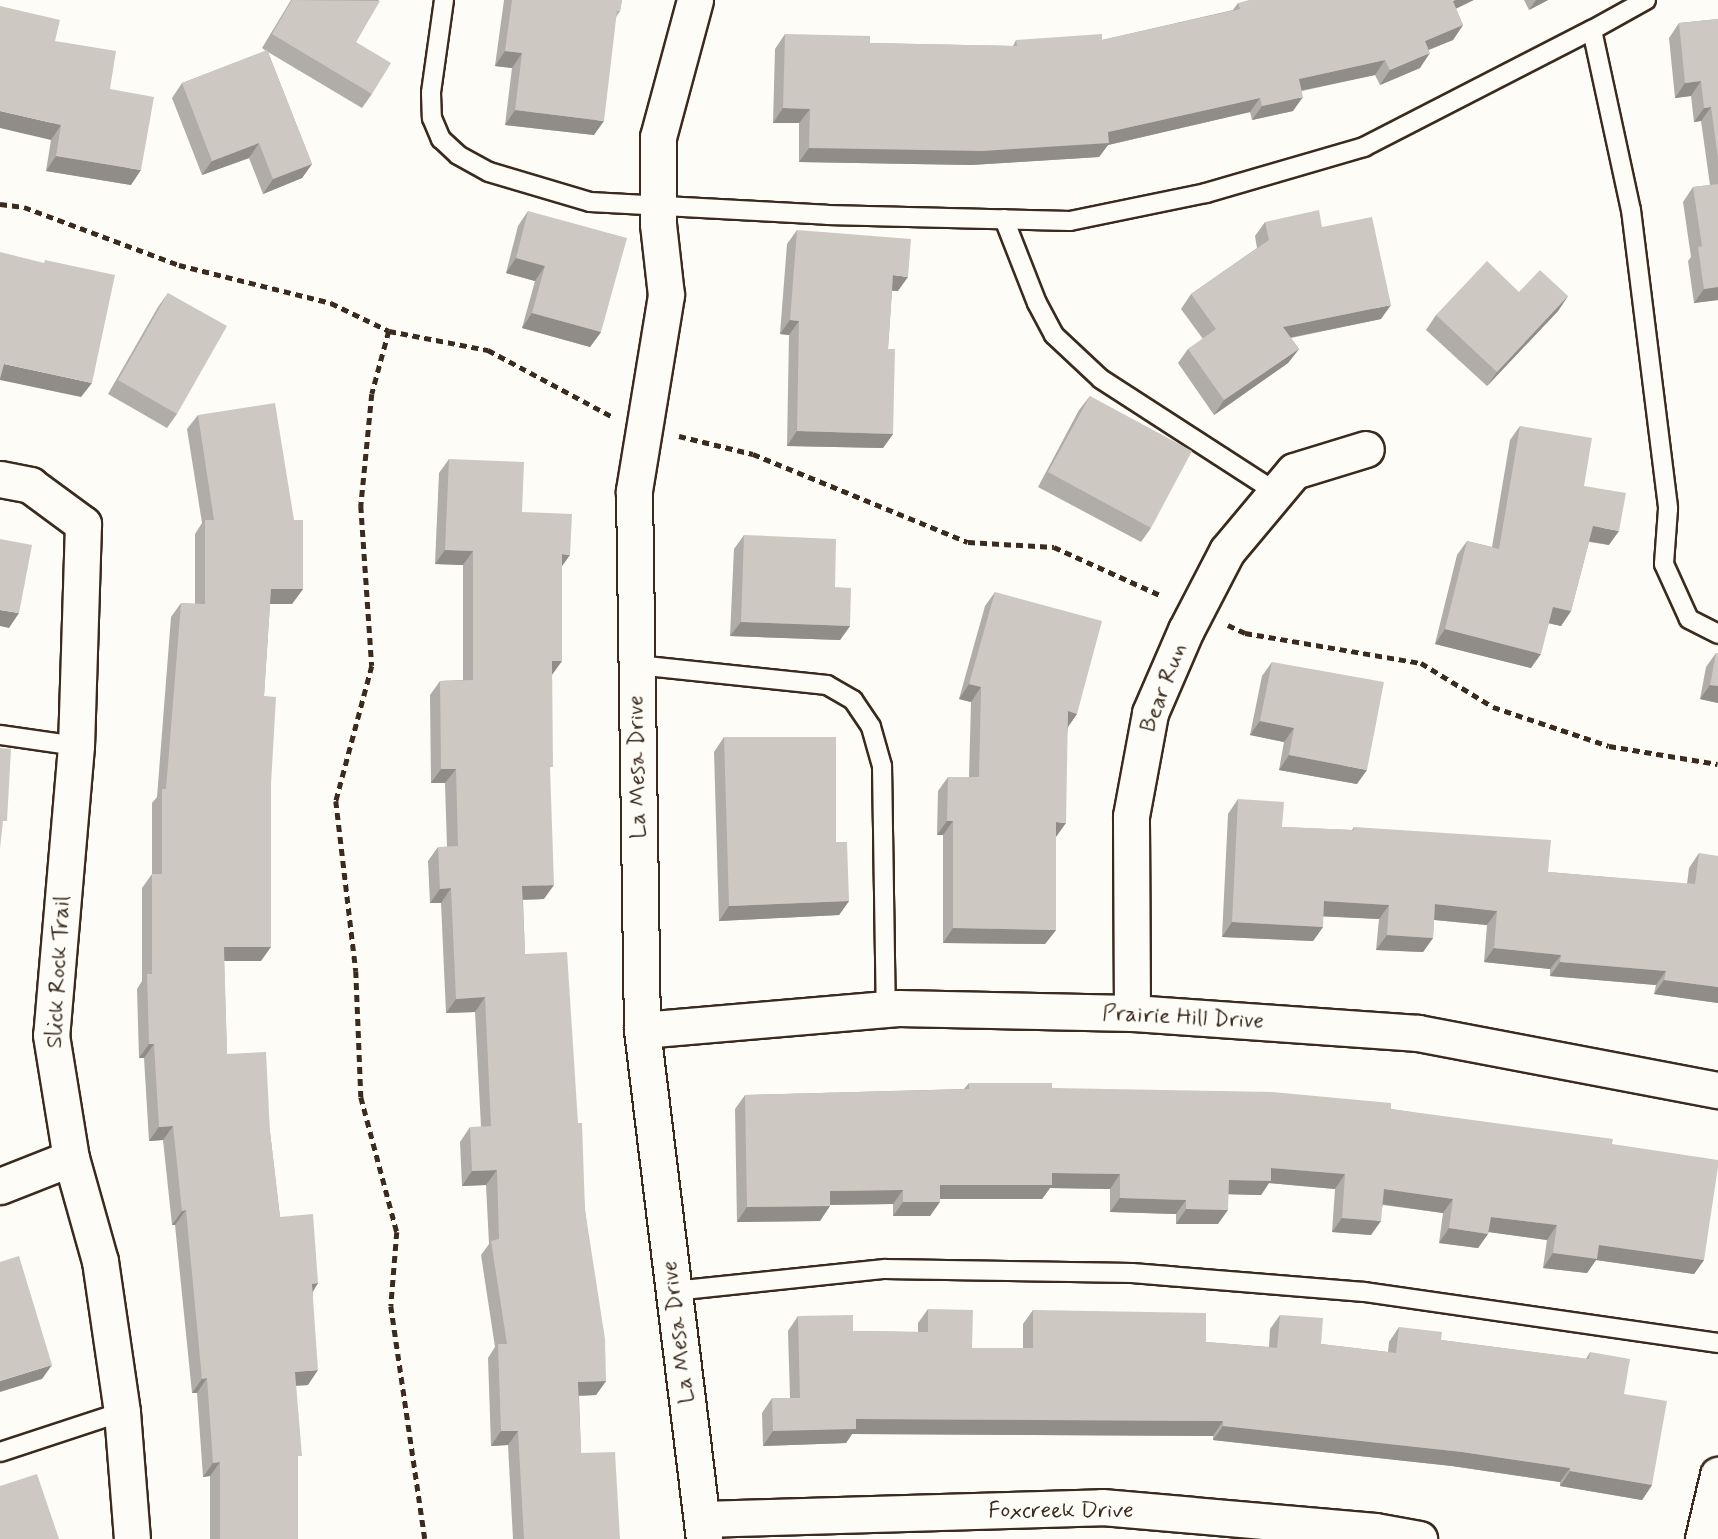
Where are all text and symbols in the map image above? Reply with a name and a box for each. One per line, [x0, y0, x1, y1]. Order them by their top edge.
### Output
street label: Bear Run [1136, 641, 1192, 735]
street label: La Mesa Drive [623, 696, 653, 838]
street label: Slick Rock Trail [41, 898, 77, 1046]
street label: Prairie Hill Drive [1102, 1000, 1264, 1036]
street label: La Mesa Drive [657, 1260, 701, 1404]
street label: Foxcreek Drive [989, 1497, 1133, 1525]

